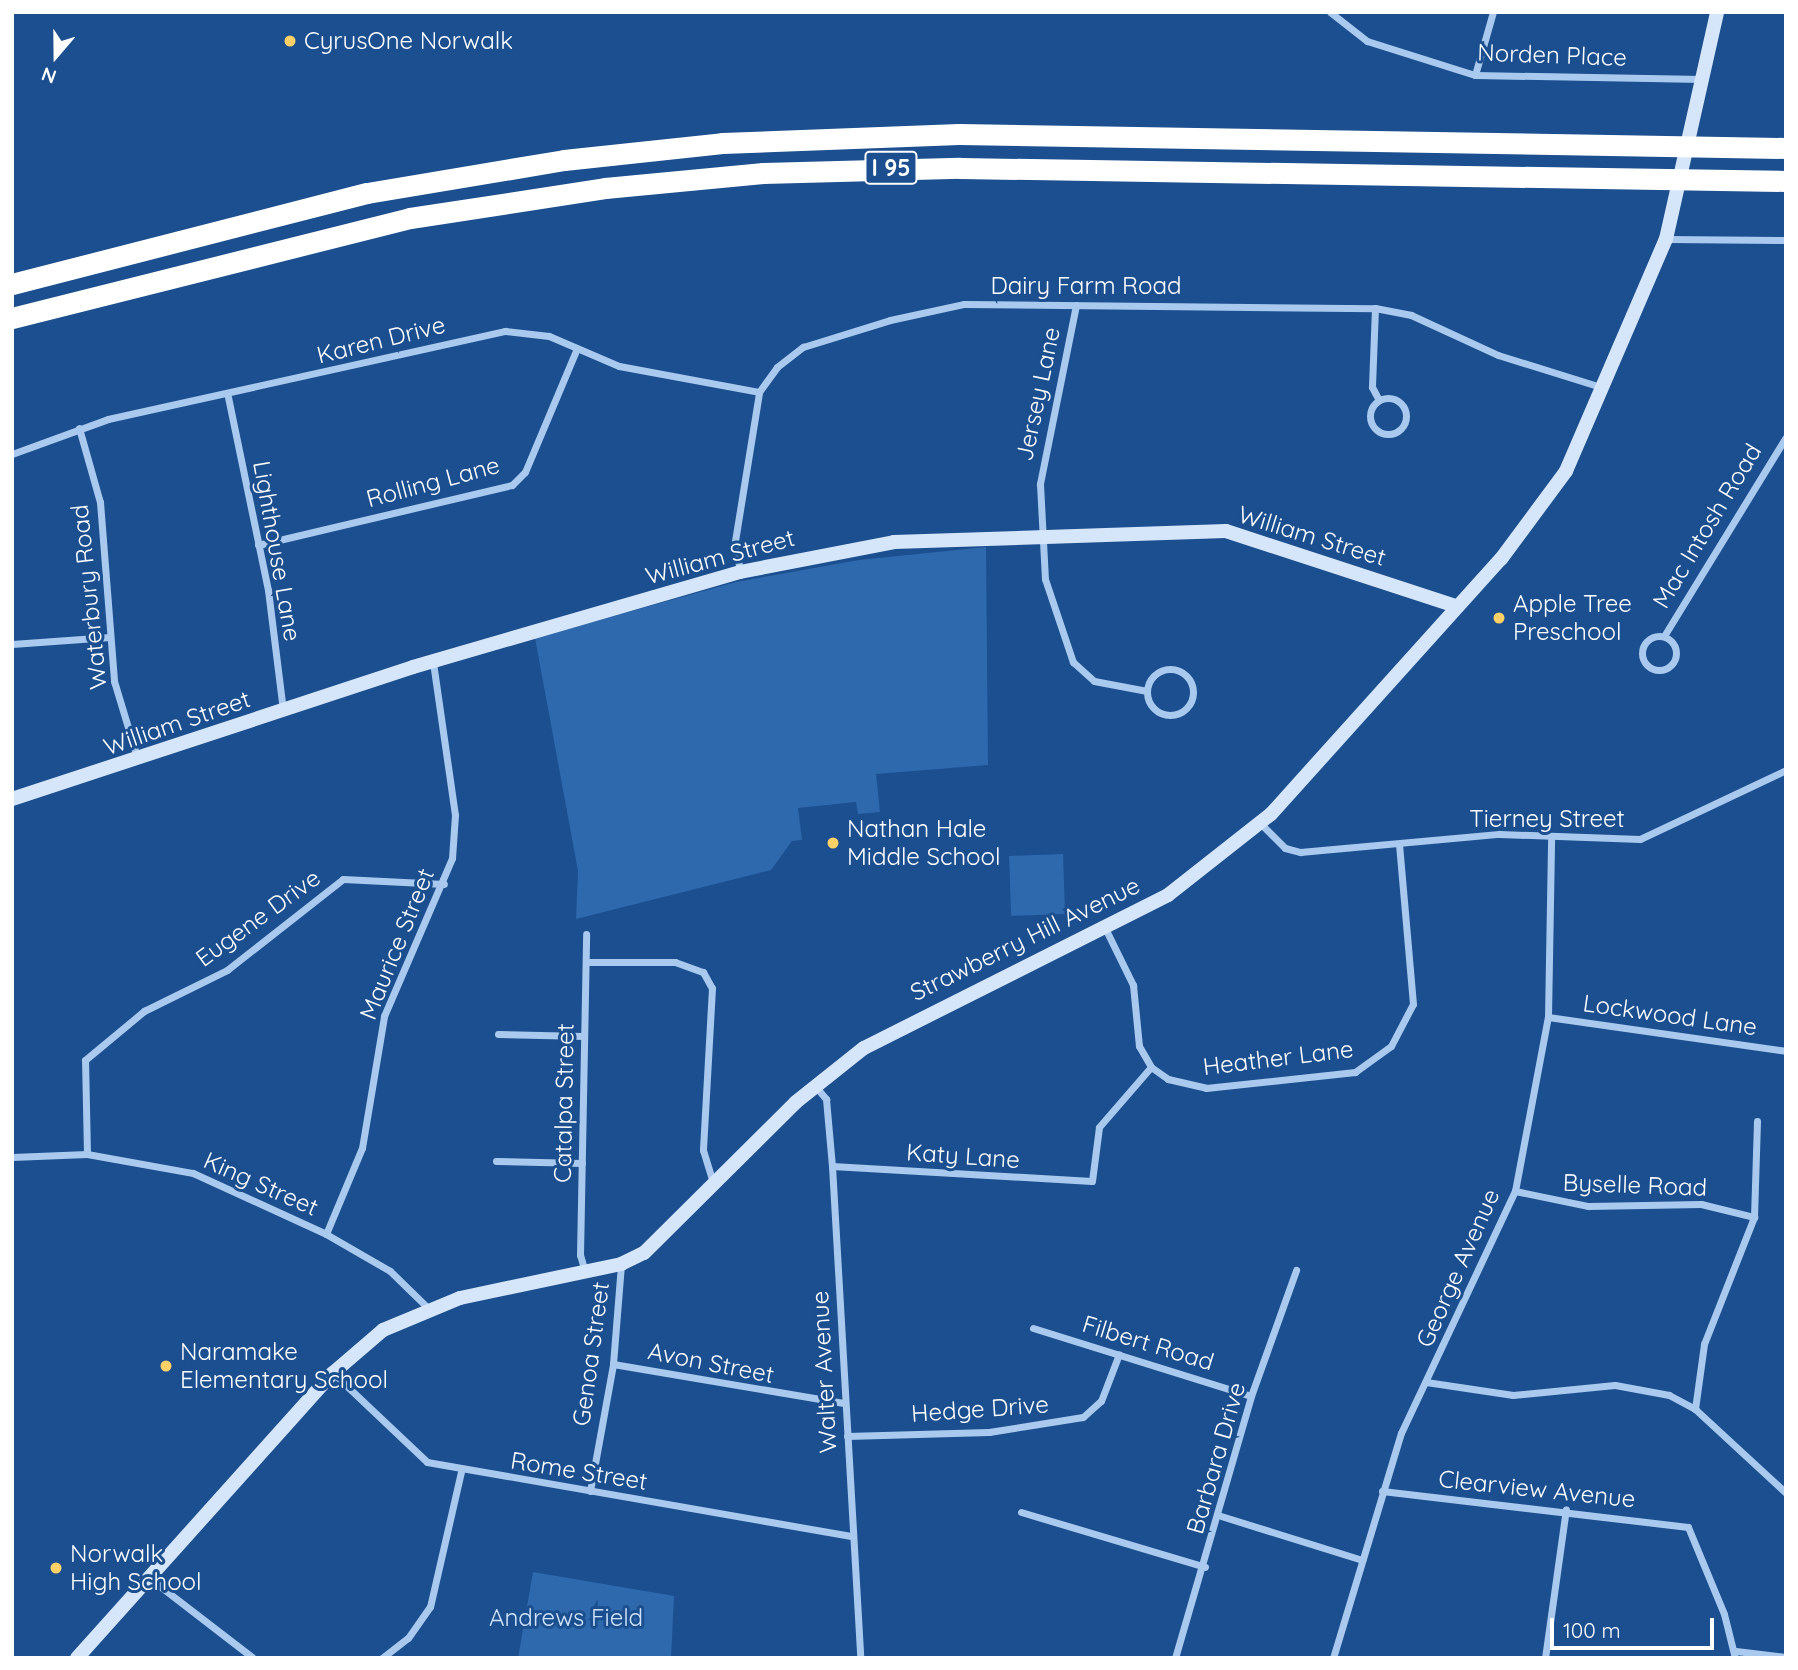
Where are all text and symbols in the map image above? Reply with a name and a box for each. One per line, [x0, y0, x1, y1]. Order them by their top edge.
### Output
north arrow [21, 21, 91, 91]
place label: CyrusOne Norwalk [304, 27, 513, 55]
marker: CyrusOne Norwalk [282, 33, 298, 49]
street label: Norden Place [1477, 38, 1627, 72]
text: N [38, 62, 59, 89]
road number: I 95 [863, 148, 919, 188]
street label: Dairy Farm Road [990, 272, 1182, 300]
street label: Karen Drive [314, 310, 448, 370]
street label: Jersey Lane [1010, 324, 1066, 464]
street label: Mac Intosh Road [1647, 439, 1767, 613]
street label: Rolling Lane [363, 450, 503, 514]
street label: Lighthouse Lane [247, 459, 307, 643]
street label: William Street [1235, 500, 1389, 572]
street label: Waterbury Road [65, 503, 113, 691]
street label: William Street [642, 523, 798, 591]
place label: Apple Tree Preschool [1513, 590, 1632, 646]
marker: Apple Tree Preschool [1491, 610, 1507, 626]
street label: William Street [100, 684, 254, 762]
street label: Tierney Street [1469, 805, 1625, 833]
place label: Nathan Hale Middle School [847, 815, 1001, 871]
marker: Nathan Hale Middle School [825, 835, 841, 851]
street label: Eugene Drive [190, 863, 326, 973]
street label: Maurice Street [354, 864, 440, 1024]
street label: Strawberry Hill Avenue [905, 871, 1145, 1007]
street label: Lockwood Lane [1581, 989, 1759, 1041]
street label: Catalpa Street [548, 1023, 580, 1183]
street label: Heather Lane [1201, 1034, 1355, 1082]
street label: Katy Lane [905, 1138, 1021, 1174]
street label: King Street [199, 1146, 323, 1222]
street label: Byselle Road [1562, 1168, 1708, 1202]
street label: George Avenue [1410, 1184, 1506, 1352]
street label: Genoa Street [567, 1280, 615, 1428]
street label: Walter Avenue [805, 1290, 843, 1454]
street label: Filbert Road [1079, 1309, 1217, 1377]
street label: Avon Street [645, 1337, 777, 1389]
place label: Naramake Elementary School [180, 1338, 388, 1394]
marker: Naramake Elementary School [158, 1358, 174, 1374]
street label: Barbara Drive [1181, 1379, 1251, 1537]
street label: Hedge Drive [910, 1390, 1050, 1428]
street label: Rome Street [509, 1446, 649, 1496]
street label: Clearview Avenue [1437, 1464, 1637, 1514]
place label: Norwalk High School [70, 1540, 202, 1596]
marker: Norwalk High School [48, 1560, 64, 1576]
park label: Andrews Field [489, 1604, 643, 1632]
scale bar [1553, 1604, 1717, 1648]
text: 100 m [1563, 1617, 1621, 1643]

